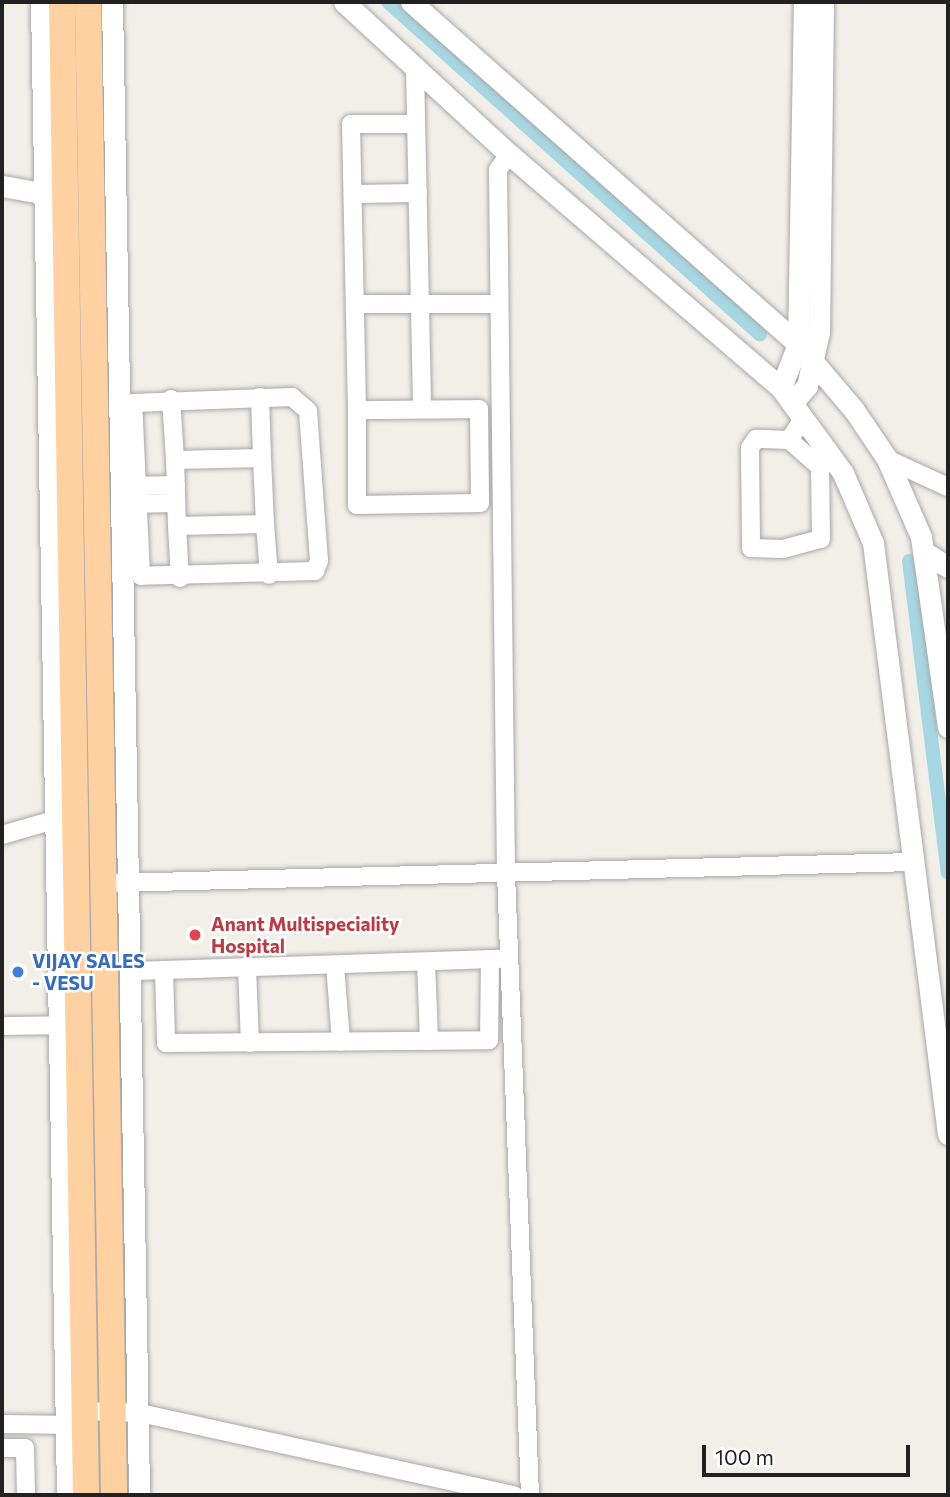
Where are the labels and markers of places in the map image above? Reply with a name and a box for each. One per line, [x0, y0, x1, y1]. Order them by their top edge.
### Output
place label: Anant Multispeciality Hospital [211, 913, 399, 957]
marker: Anant Multispeciality Hospital [185, 925, 205, 945]
place label: VIJAY SALES - VESU [32, 950, 145, 994]
marker: VIJAY SALES - VESU [10, 964, 26, 980]

